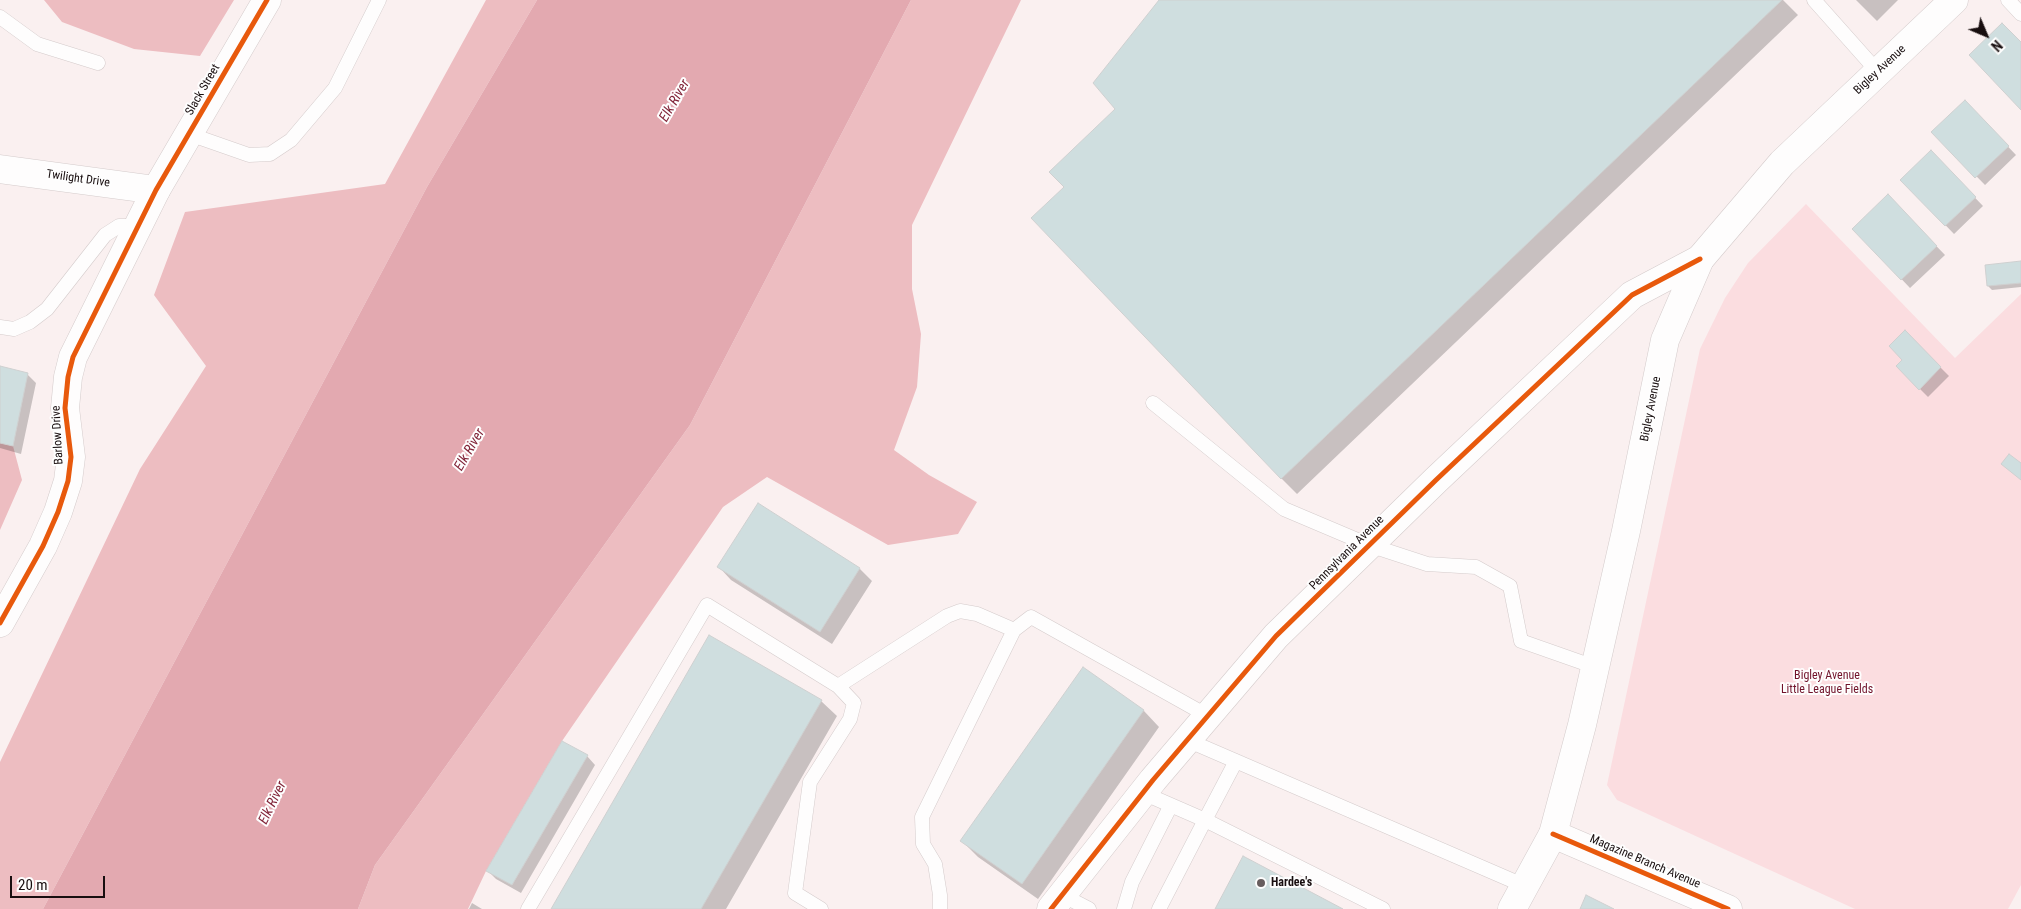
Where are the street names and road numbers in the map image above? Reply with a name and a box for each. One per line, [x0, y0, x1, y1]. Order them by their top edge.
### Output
street label: Bigley Avenue [1851, 42, 1909, 98]
street label: Slack Street [183, 62, 223, 118]
street label: Twilight Drive [45, 167, 111, 191]
street label: Bigley Avenue [1638, 375, 1664, 443]
street label: Barlow Drive [49, 405, 67, 465]
street label: Pennsylvania Avenue [1307, 513, 1387, 593]
street label: Magazine Branch Avenue [1587, 832, 1703, 892]

